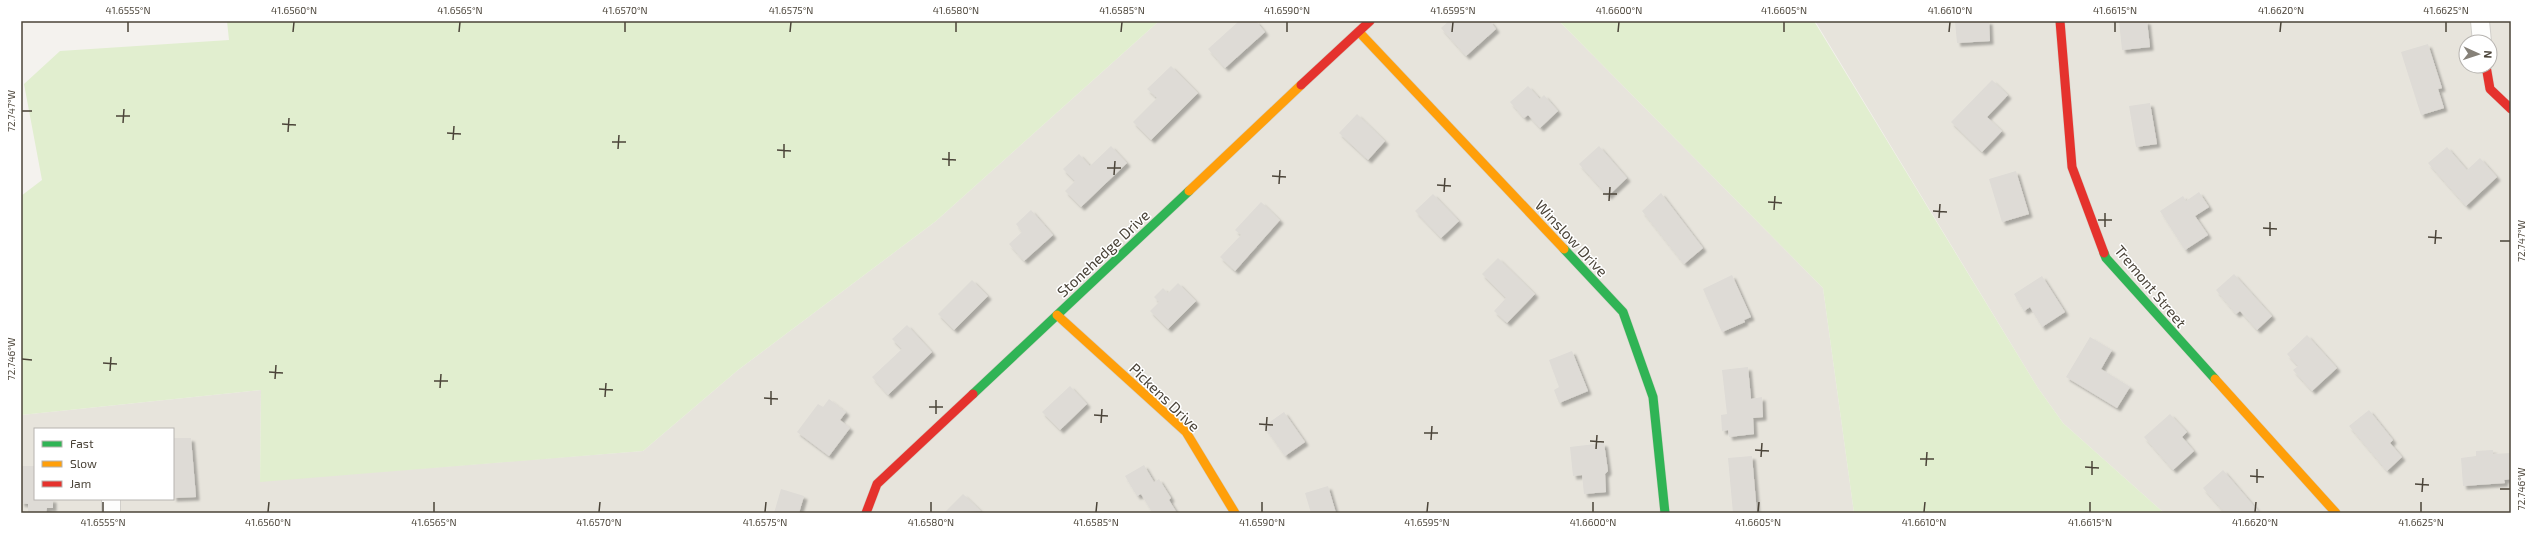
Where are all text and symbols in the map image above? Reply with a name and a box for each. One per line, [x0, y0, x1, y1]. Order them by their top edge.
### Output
text: 41.6555°N [106, 4, 150, 16]
text: 41.6560°N [271, 4, 317, 16]
text: 41.6565°N [437, 4, 483, 16]
text: 41.6570°N [602, 4, 648, 16]
text: 41.6575°N [769, 4, 813, 16]
text: 41.6580°N [933, 4, 979, 16]
text: 41.6585°N [1099, 4, 1145, 16]
text: 41.6590°N [1264, 4, 1310, 16]
text: 41.6595°N [1430, 4, 1476, 16]
text: 41.6600°N [1596, 4, 1642, 16]
text: 41.6605°N [1761, 4, 1807, 16]
text: 41.6610°N [1928, 4, 1972, 16]
text: 41.6615°N [2093, 4, 2137, 16]
text: 41.6620°N [2258, 4, 2304, 16]
text: 41.6625°N [2423, 4, 2469, 16]
north arrow [2458, 34, 2498, 74]
text: N [2482, 50, 2495, 59]
text: 72.747°W [5, 89, 17, 132]
street label: Winslow Drive [1532, 196, 1612, 280]
street label: Stonehedge Drive [1053, 205, 1153, 301]
text: 72.747°W [2515, 219, 2527, 262]
street label: Tremont Street [2111, 241, 2191, 331]
text: 72.746°W [5, 337, 17, 380]
street label: Pickens Drive [1126, 359, 1204, 435]
legend [34, 428, 174, 500]
text: Fast [70, 436, 94, 450]
text: Slow [70, 456, 97, 470]
text: 72.746°W [2515, 467, 2527, 510]
text: Jam [70, 476, 91, 490]
text: 41.6555°N [81, 516, 125, 528]
text: 41.6560°N [245, 516, 291, 528]
text: 41.6565°N [411, 516, 457, 528]
text: 41.6570°N [576, 516, 622, 528]
text: 41.6575°N [743, 516, 787, 528]
text: 41.6580°N [908, 516, 954, 528]
text: 41.6585°N [1073, 516, 1119, 528]
text: 41.6590°N [1239, 516, 1285, 528]
text: 41.6595°N [1404, 516, 1450, 528]
text: 41.6600°N [1570, 516, 1616, 528]
text: 41.6605°N [1735, 516, 1781, 528]
text: 41.6610°N [1902, 516, 1946, 528]
text: 41.6615°N [2068, 516, 2112, 528]
text: 41.6620°N [2232, 516, 2278, 528]
text: 41.6625°N [2398, 516, 2444, 528]

